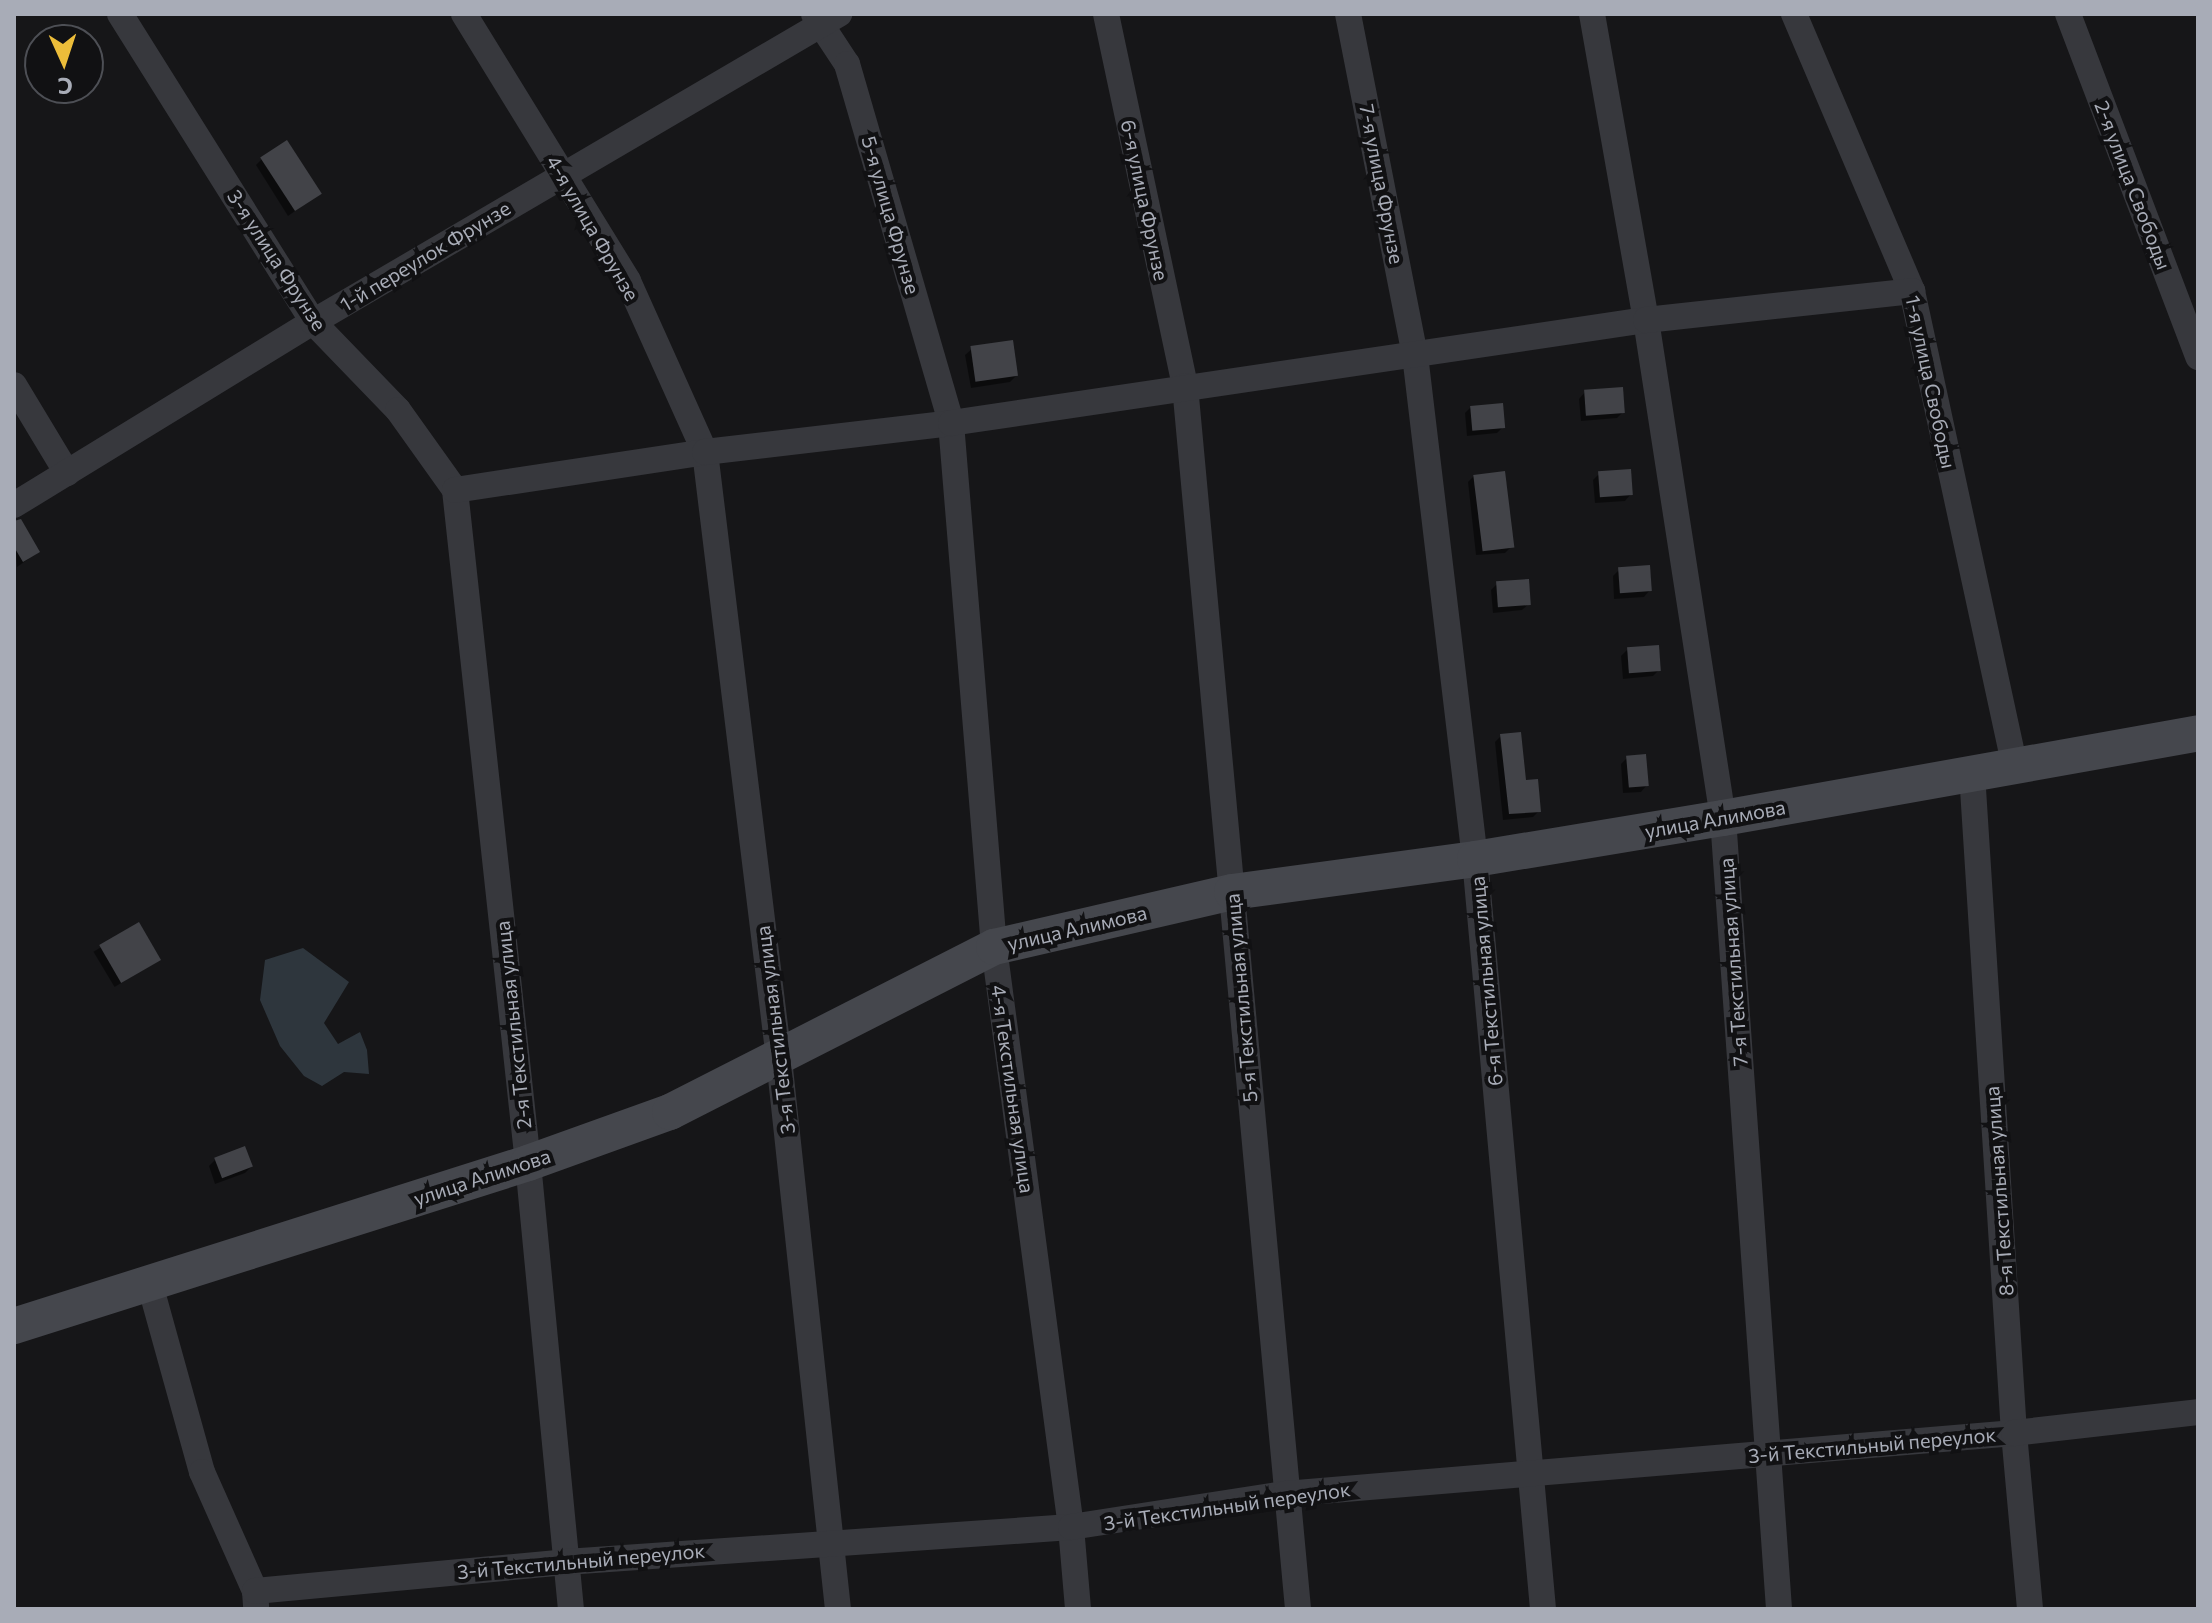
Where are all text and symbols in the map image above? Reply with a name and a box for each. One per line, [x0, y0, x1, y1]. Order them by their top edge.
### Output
north arrow [24, 24, 104, 104]
text: С [57, 73, 73, 100]
street label: 2-я улица Свободы [2090, 97, 2176, 273]
street label: 7-я улица Фрунзе [1355, 102, 1409, 266]
street label: 6-я улица Фрунзе [1116, 117, 1174, 283]
street label: 5-я улица Фрунзе [857, 133, 925, 297]
street label: 4-я улица Фрунзе [542, 151, 644, 305]
street label: 3-я улица Фрунзе [222, 185, 332, 335]
street label: 1-й переулок Фрунзе [335, 196, 515, 316]
street label: 1-я улица Свободы [1901, 293, 1961, 471]
street label: улица Алимова [1643, 795, 1787, 843]
street label: 7-я Текстильная улица [1714, 857, 1752, 1067]
street label: 6-я Текстильная улица [1465, 875, 1507, 1087]
street label: 5-я Текстильная улица [1220, 892, 1262, 1104]
street label: улица Алимова [1005, 900, 1149, 956]
street label: 2-я Текстильная улица [490, 920, 536, 1130]
street label: 3-я Текстильная улица [750, 924, 800, 1136]
street label: 4-я Текстильная улица [986, 983, 1040, 1195]
street label: 8-я Текстильная улица [1980, 1085, 2018, 1297]
street label: улица Алимова [411, 1144, 553, 1210]
street label: 3-й Текстильный переулок [1747, 1422, 1997, 1468]
street label: 3-й Текстильный переулок [1102, 1477, 1352, 1535]
street label: 3-й Текстильный переулок [456, 1538, 706, 1584]

